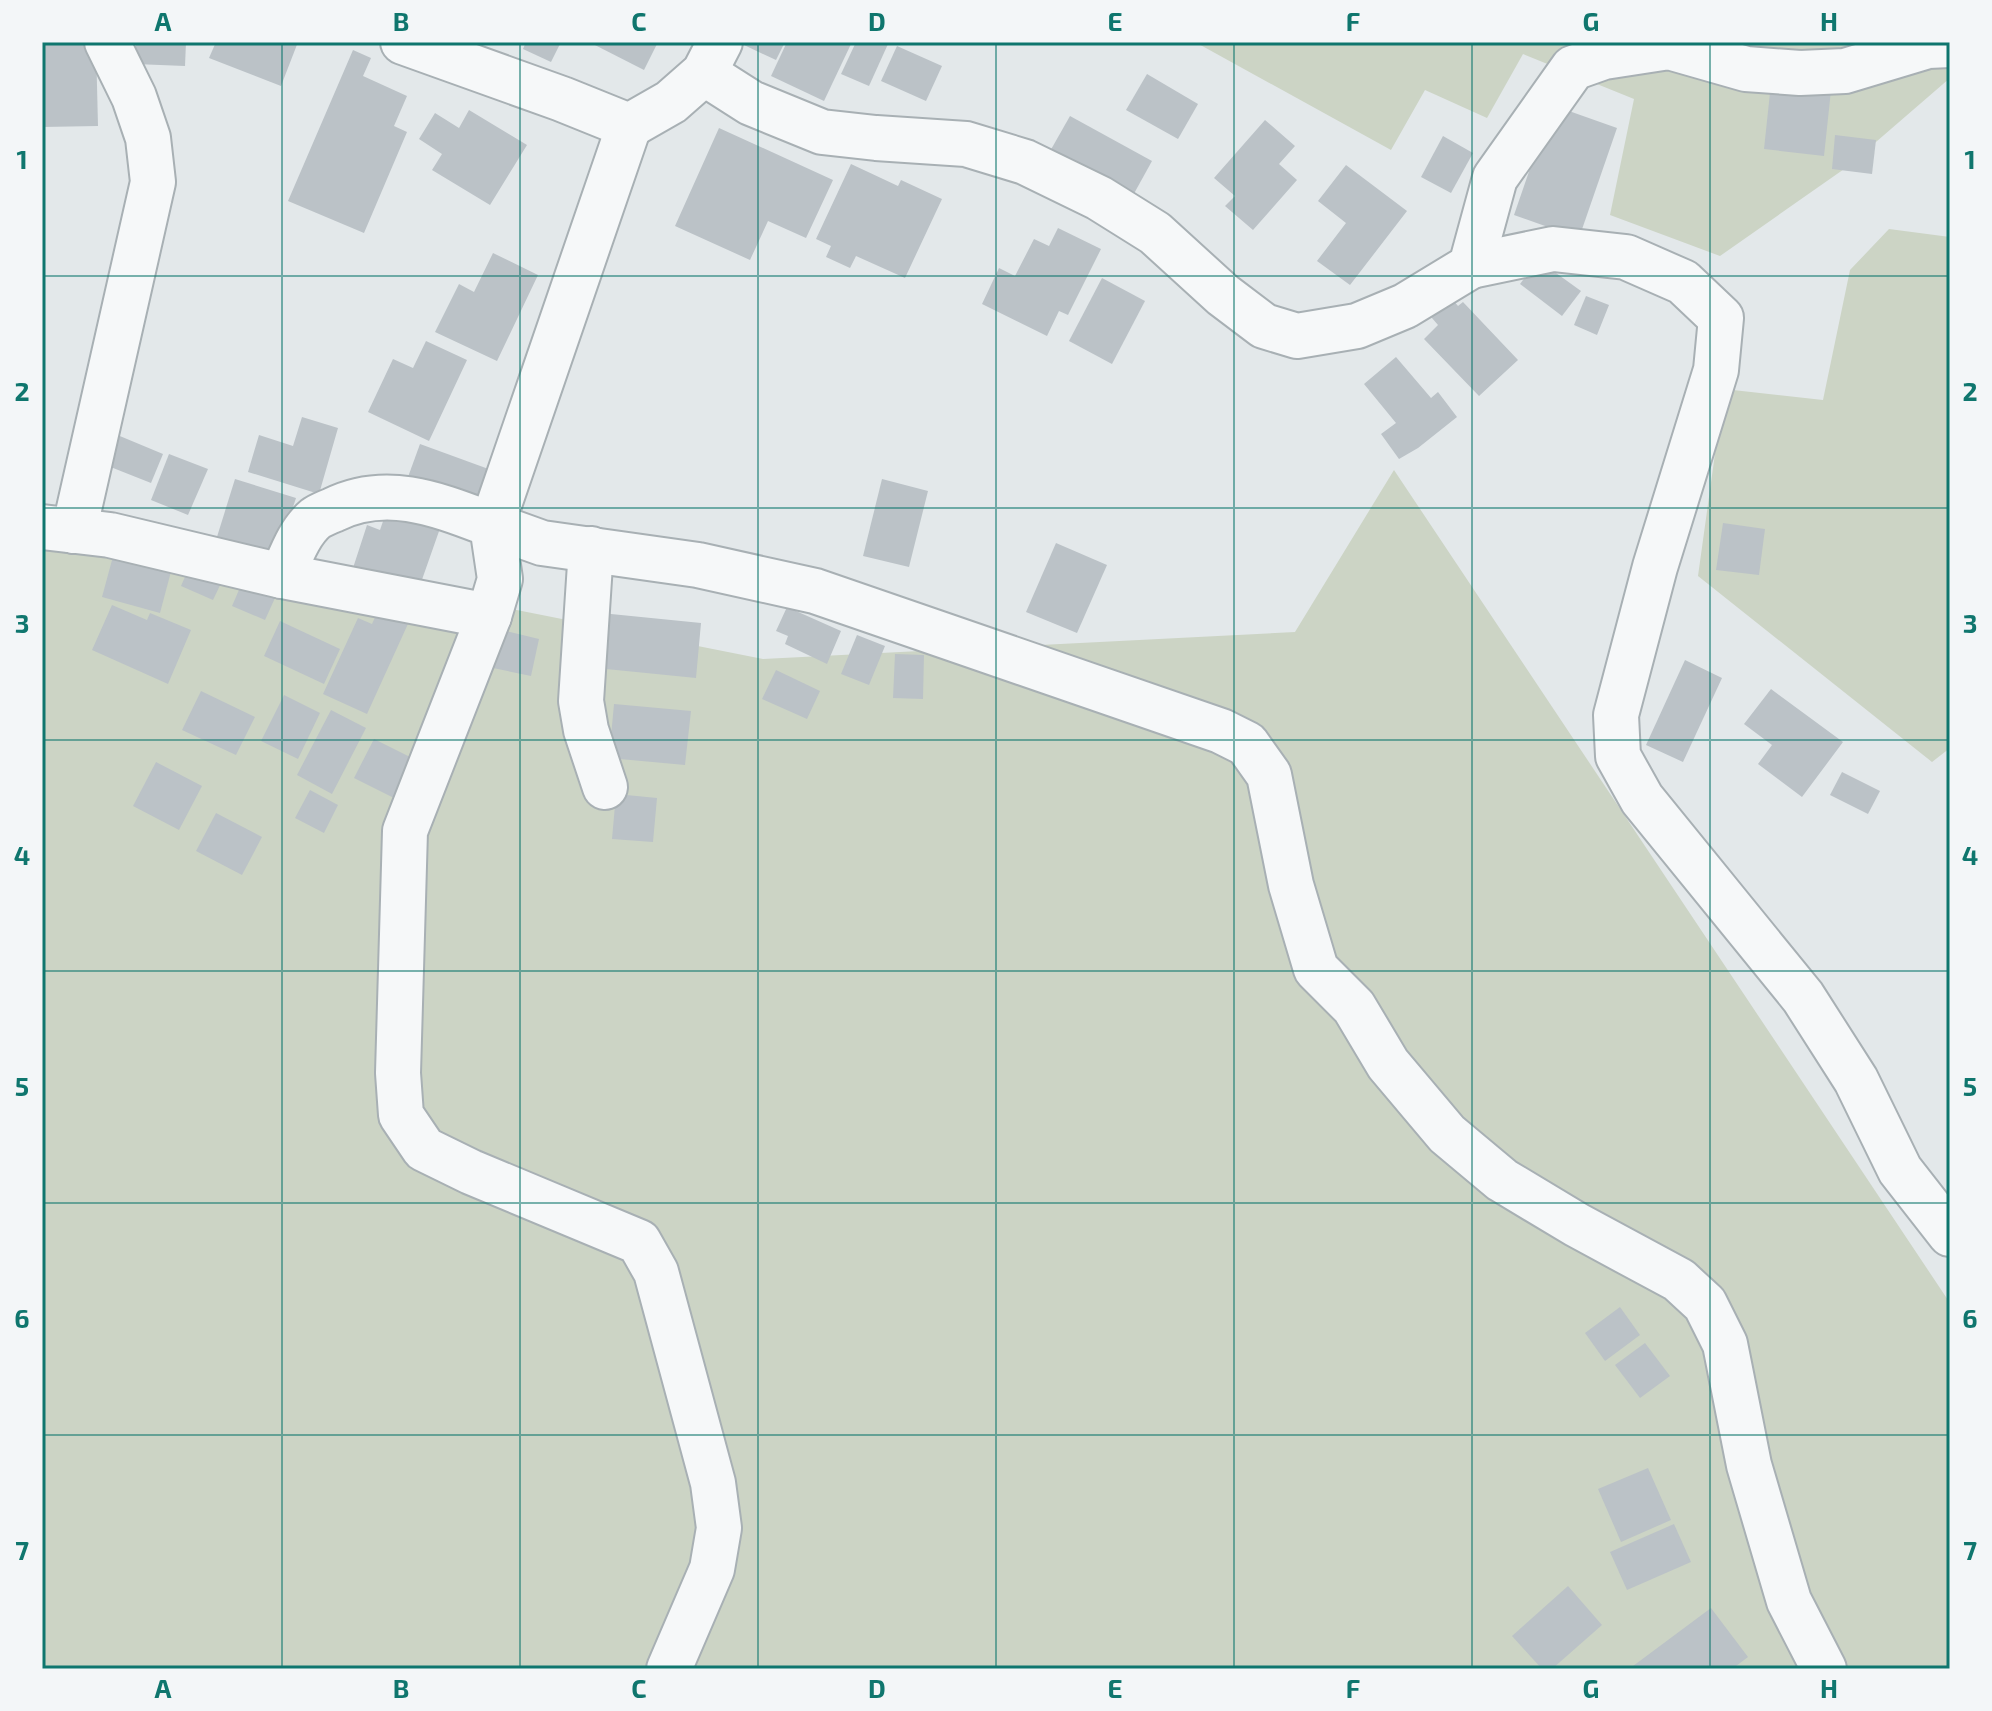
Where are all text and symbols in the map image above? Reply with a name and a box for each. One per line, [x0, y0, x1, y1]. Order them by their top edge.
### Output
text: A [155, 5, 172, 36]
text: B [393, 5, 409, 36]
text: C [631, 5, 647, 36]
text: D [868, 5, 886, 36]
text: E [1107, 5, 1123, 36]
text: F [1346, 5, 1360, 36]
text: G [1583, 5, 1599, 36]
text: H [1820, 5, 1838, 36]
text: 1 [16, 143, 28, 174]
text: 1 [1964, 143, 1976, 174]
text: 2 [14, 375, 30, 406]
text: 2 [1962, 375, 1978, 406]
text: 3 [15, 607, 29, 638]
text: 3 [1963, 607, 1977, 638]
text: 4 [14, 839, 30, 870]
text: 4 [1962, 839, 1978, 870]
text: 5 [15, 1070, 29, 1101]
text: 5 [1963, 1070, 1977, 1101]
text: 6 [14, 1302, 30, 1333]
text: 6 [1962, 1302, 1978, 1333]
text: 7 [15, 1534, 29, 1565]
text: 7 [1963, 1534, 1977, 1565]
text: A [155, 1672, 172, 1703]
text: B [393, 1672, 409, 1703]
text: C [631, 1672, 647, 1703]
text: D [868, 1672, 886, 1703]
text: E [1107, 1672, 1123, 1703]
text: F [1346, 1672, 1360, 1703]
text: G [1583, 1672, 1599, 1703]
text: H [1820, 1672, 1838, 1703]

